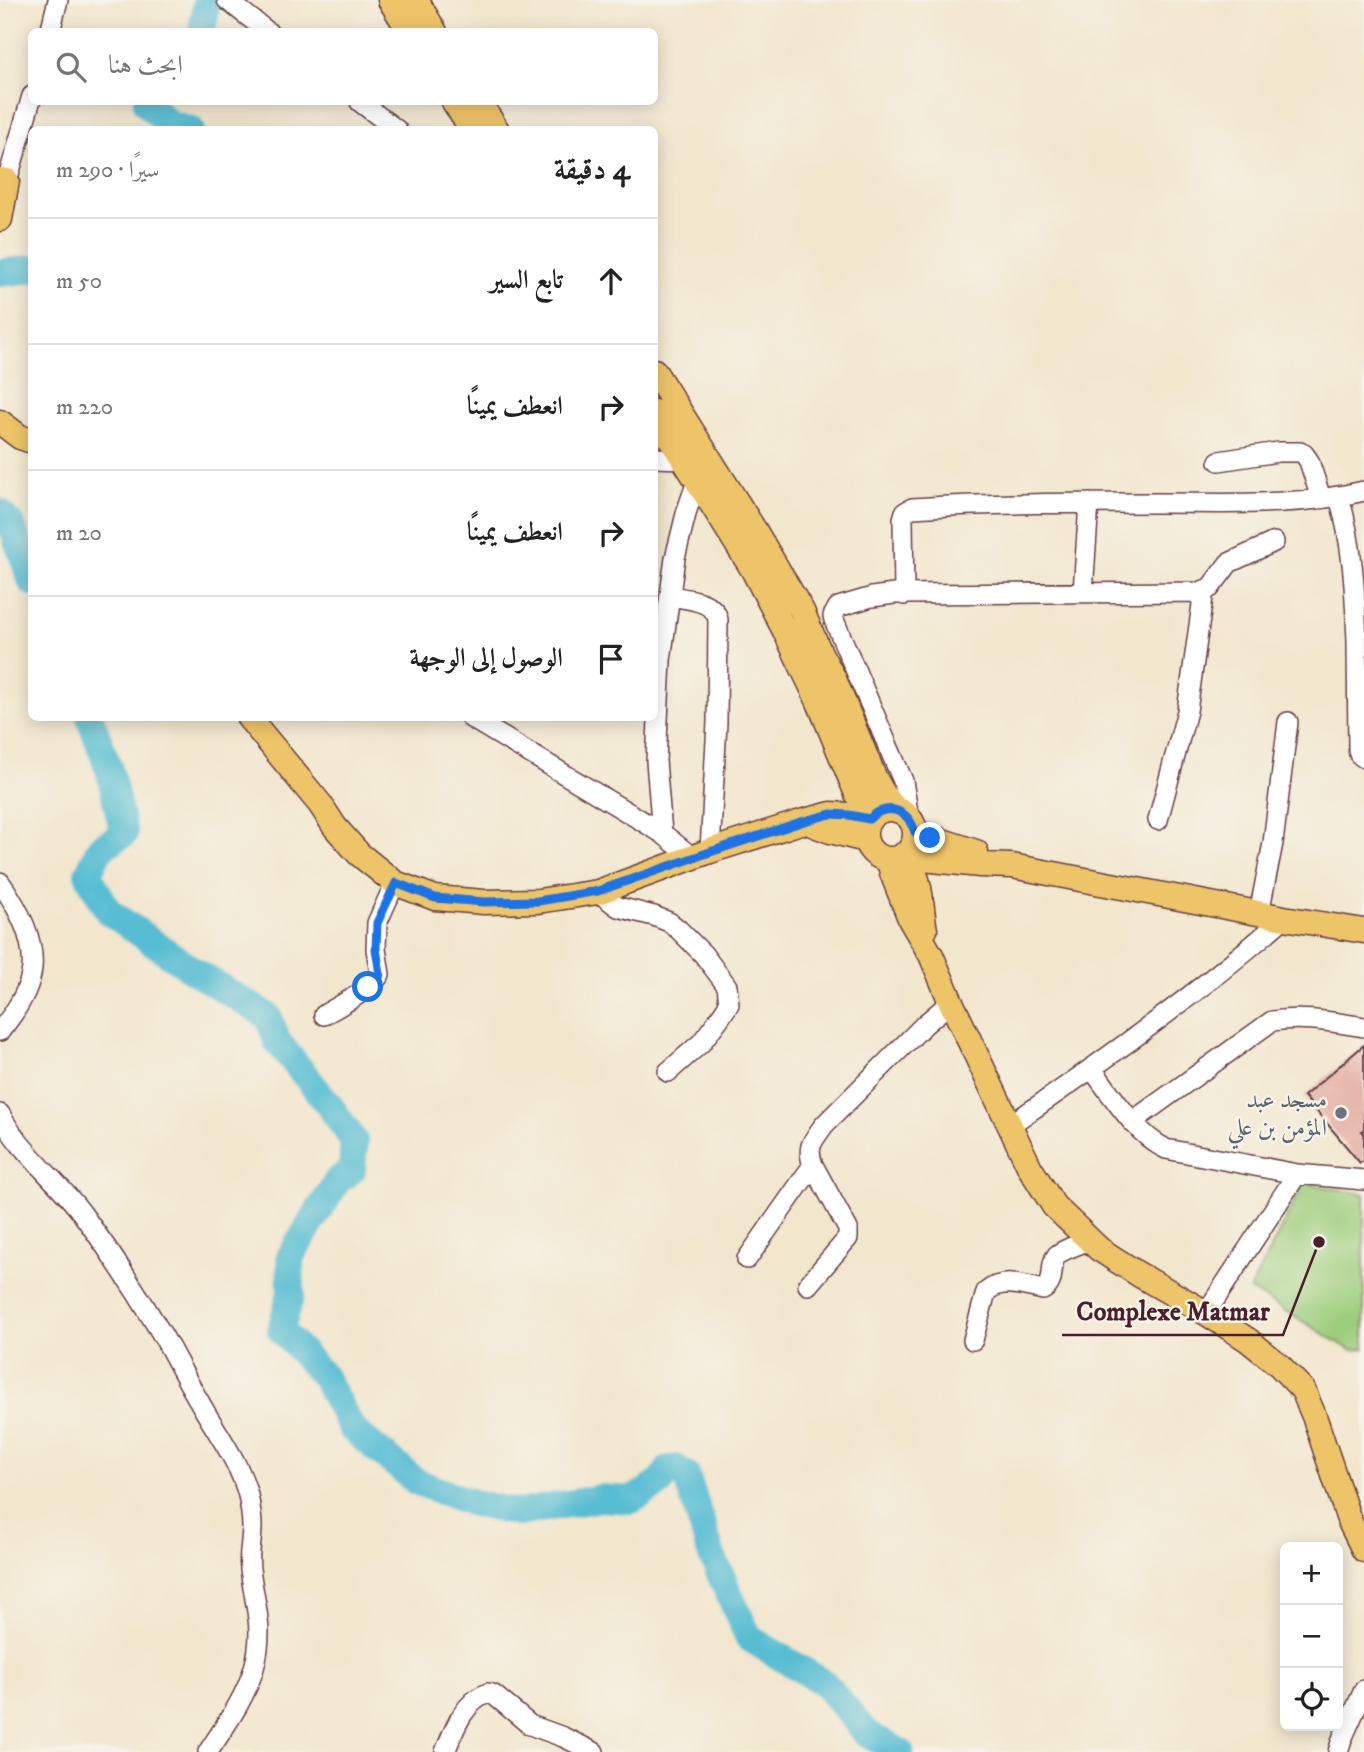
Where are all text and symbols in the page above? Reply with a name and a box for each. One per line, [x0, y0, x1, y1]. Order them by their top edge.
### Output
search box [28, 28, 658, 105]
icon: search [52, 48, 90, 86]
text: ابحث هنا [108, 49, 183, 82]
text: 4 دقيقة [554, 152, 630, 189]
text: سيرًا · 290 m [56, 156, 159, 185]
icon: ahead [592, 262, 630, 300]
text: تابع السير [490, 264, 563, 297]
text: 50 m [56, 267, 102, 296]
icon: right [592, 388, 630, 426]
text: انعطف يمينًا [467, 390, 563, 423]
text: 220 m [56, 393, 113, 422]
icon: right [592, 514, 630, 552]
text: انعطف يمينًا [467, 516, 563, 549]
text: 20 m [56, 519, 102, 548]
icon: arrive [592, 640, 630, 678]
text: الوصول إلى الوجهة [409, 642, 563, 675]
route end [914, 822, 945, 853]
route start [352, 971, 383, 1002]
place label: مسجد عبد المؤمن بن علي [1227, 1085, 1327, 1150]
marker: مسجد عبد المؤمن بن علي [1333, 1105, 1349, 1121]
callout: Complexe Matmar [1062, 1288, 1283, 1335]
text: Complexe Matmar [1076, 1296, 1270, 1329]
map controls [1280, 1542, 1343, 1731]
button: + [1280, 1542, 1343, 1605]
button: − [1280, 1605, 1343, 1668]
button: locate [1280, 1668, 1343, 1731]

